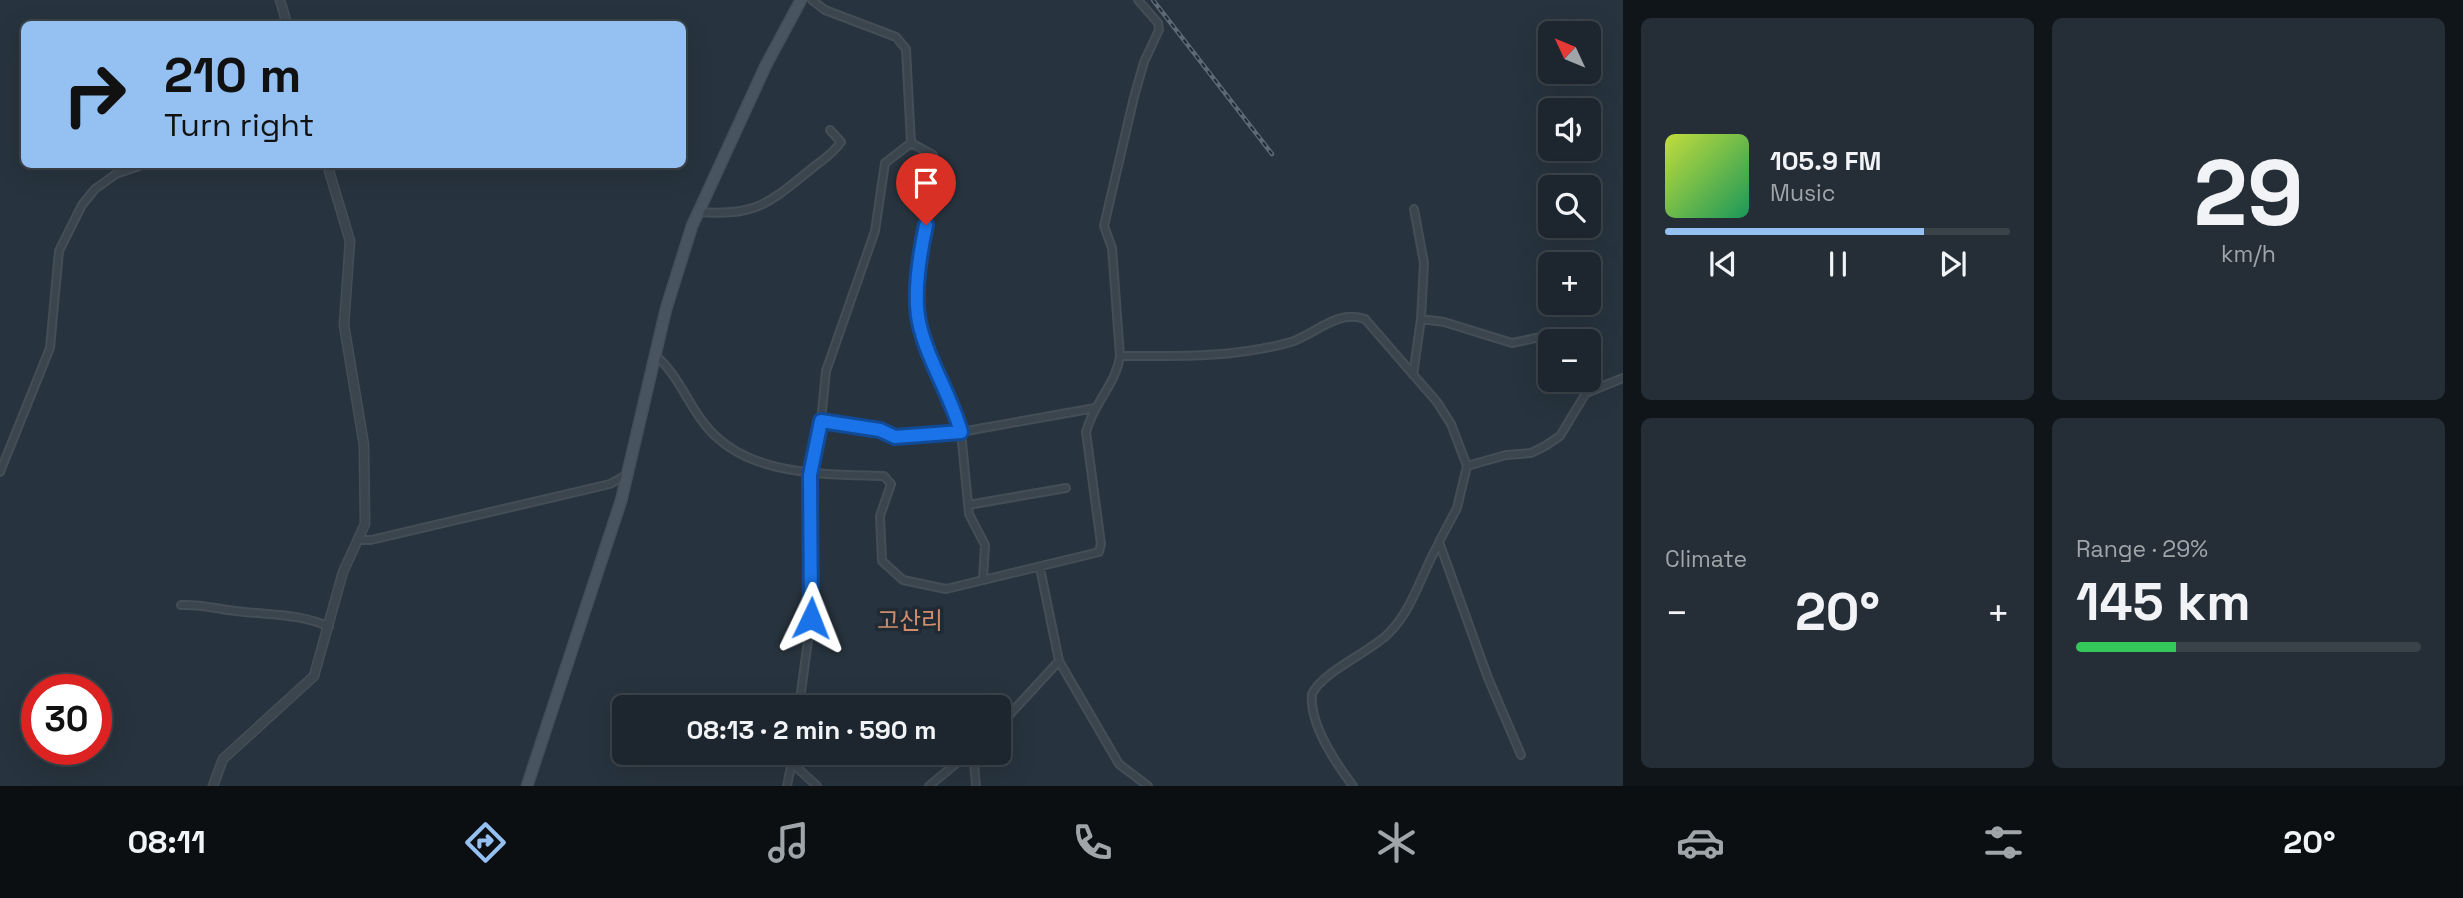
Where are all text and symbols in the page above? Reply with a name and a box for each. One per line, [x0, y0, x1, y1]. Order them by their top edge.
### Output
north arrow [1538, 21, 1601, 84]
map controls [1538, 21, 1601, 392]
text: 210 m [164, 44, 301, 106]
icon: right [49, 49, 140, 140]
button: sound [1538, 98, 1601, 161]
text: Turn right [164, 105, 314, 145]
text: 29 [2194, 135, 2303, 252]
text: 105.9 FM [1770, 144, 1881, 178]
pin [896, 153, 956, 225]
icon: arrive [907, 164, 945, 202]
button: search [1538, 175, 1601, 238]
text: Music [1770, 178, 1835, 208]
text: km/h [2221, 239, 2276, 269]
icon: previous [1704, 245, 1742, 283]
icon: pause [1819, 245, 1857, 283]
icon: next [1934, 245, 1972, 283]
button: + [1538, 252, 1601, 315]
button: − [1538, 329, 1601, 392]
text: Range · 29% [2076, 534, 2208, 564]
text: Climate [1665, 544, 1747, 574]
text: 145 km [2076, 569, 2251, 635]
text: 20° [1795, 579, 1880, 645]
position arrow [774, 581, 848, 655]
text: − [1665, 589, 1689, 637]
text: + [1986, 589, 2010, 637]
district label: 고산리 [877, 605, 943, 636]
speed limit sign: 30 [21, 674, 112, 765]
text: 08:13 · 2 min · 590 m [686, 713, 937, 747]
icon: directions [461, 818, 510, 867]
icon: music [764, 818, 813, 867]
icon: phone [1068, 818, 1117, 867]
icon: climate [1372, 818, 1421, 867]
icon: car [1676, 818, 1725, 867]
icon: filters [1979, 818, 2028, 867]
text: 08:11 [127, 822, 206, 862]
text: 20° [2283, 822, 2336, 862]

